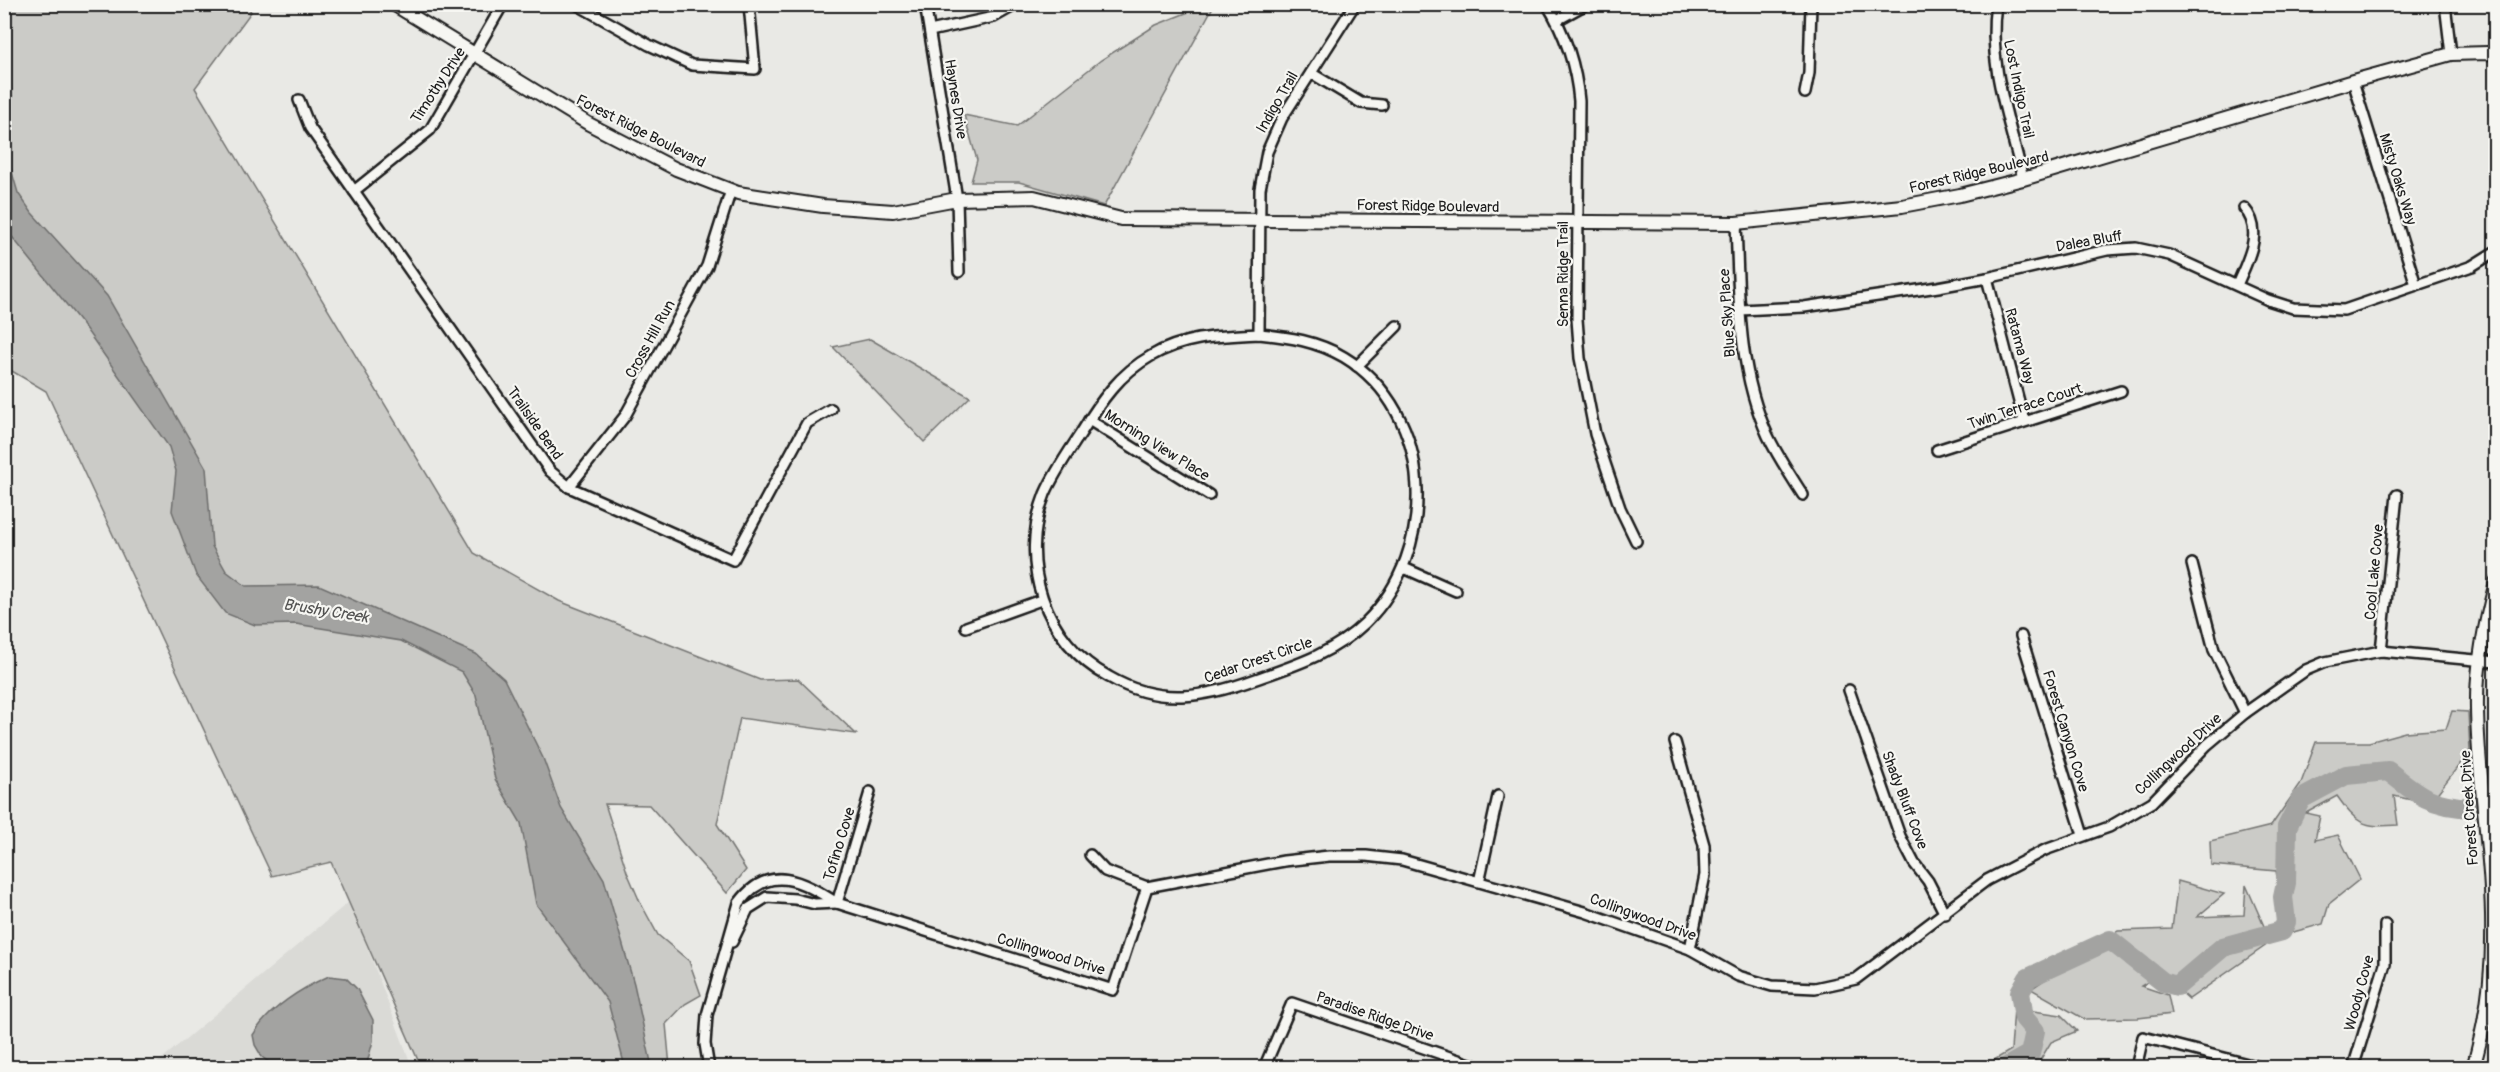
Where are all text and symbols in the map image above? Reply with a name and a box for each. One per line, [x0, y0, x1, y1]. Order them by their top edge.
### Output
street label: Lost Indigo Trail [1999, 38, 2038, 140]
street label: Timothy Drive [407, 43, 470, 127]
street label: Haynes Drive [940, 58, 971, 141]
street label: Indigo Trail [1252, 68, 1303, 136]
street label: Forest Ridge Boulevard [573, 91, 709, 172]
street label: Misty Oaks Way [2375, 131, 2421, 228]
street label: Forest Ridge Boulevard [1907, 147, 2051, 198]
street label: Forest Ridge Boulevard [1356, 196, 1500, 217]
street label: Senna Ridge Trail [1554, 221, 1573, 327]
street label: Dalea Bluff [2054, 226, 2124, 257]
street label: Blue Sky Place [1715, 267, 1740, 358]
street label: Cross Hill Run [621, 297, 680, 382]
street label: Ratama Way [2000, 306, 2039, 387]
street label: Twin Terrace Court [1965, 379, 2086, 434]
street label: Trailside Bend [502, 383, 567, 464]
street label: Morning View Place [1100, 405, 1213, 486]
street label: Cool Lake Cove [2361, 523, 2388, 621]
water label: Brushy Creek [282, 594, 371, 628]
street label: Cedar Crest Circle [1202, 633, 1315, 688]
street label: Forest Canyon Cove [2038, 668, 2093, 795]
street label: Collingwood Drive [2131, 709, 2226, 799]
street label: Shady Bluff Cove [1877, 748, 1932, 853]
street label: Forest Creek Drive [2456, 749, 2483, 866]
street label: Tofino Cove [819, 804, 860, 883]
street label: Collingwood Drive [1587, 889, 1699, 946]
street label: Collingwood Drive [995, 929, 1108, 980]
street label: Woody Cove [2340, 953, 2379, 1033]
street label: Paradise Ridge Drive [1314, 987, 1437, 1046]

